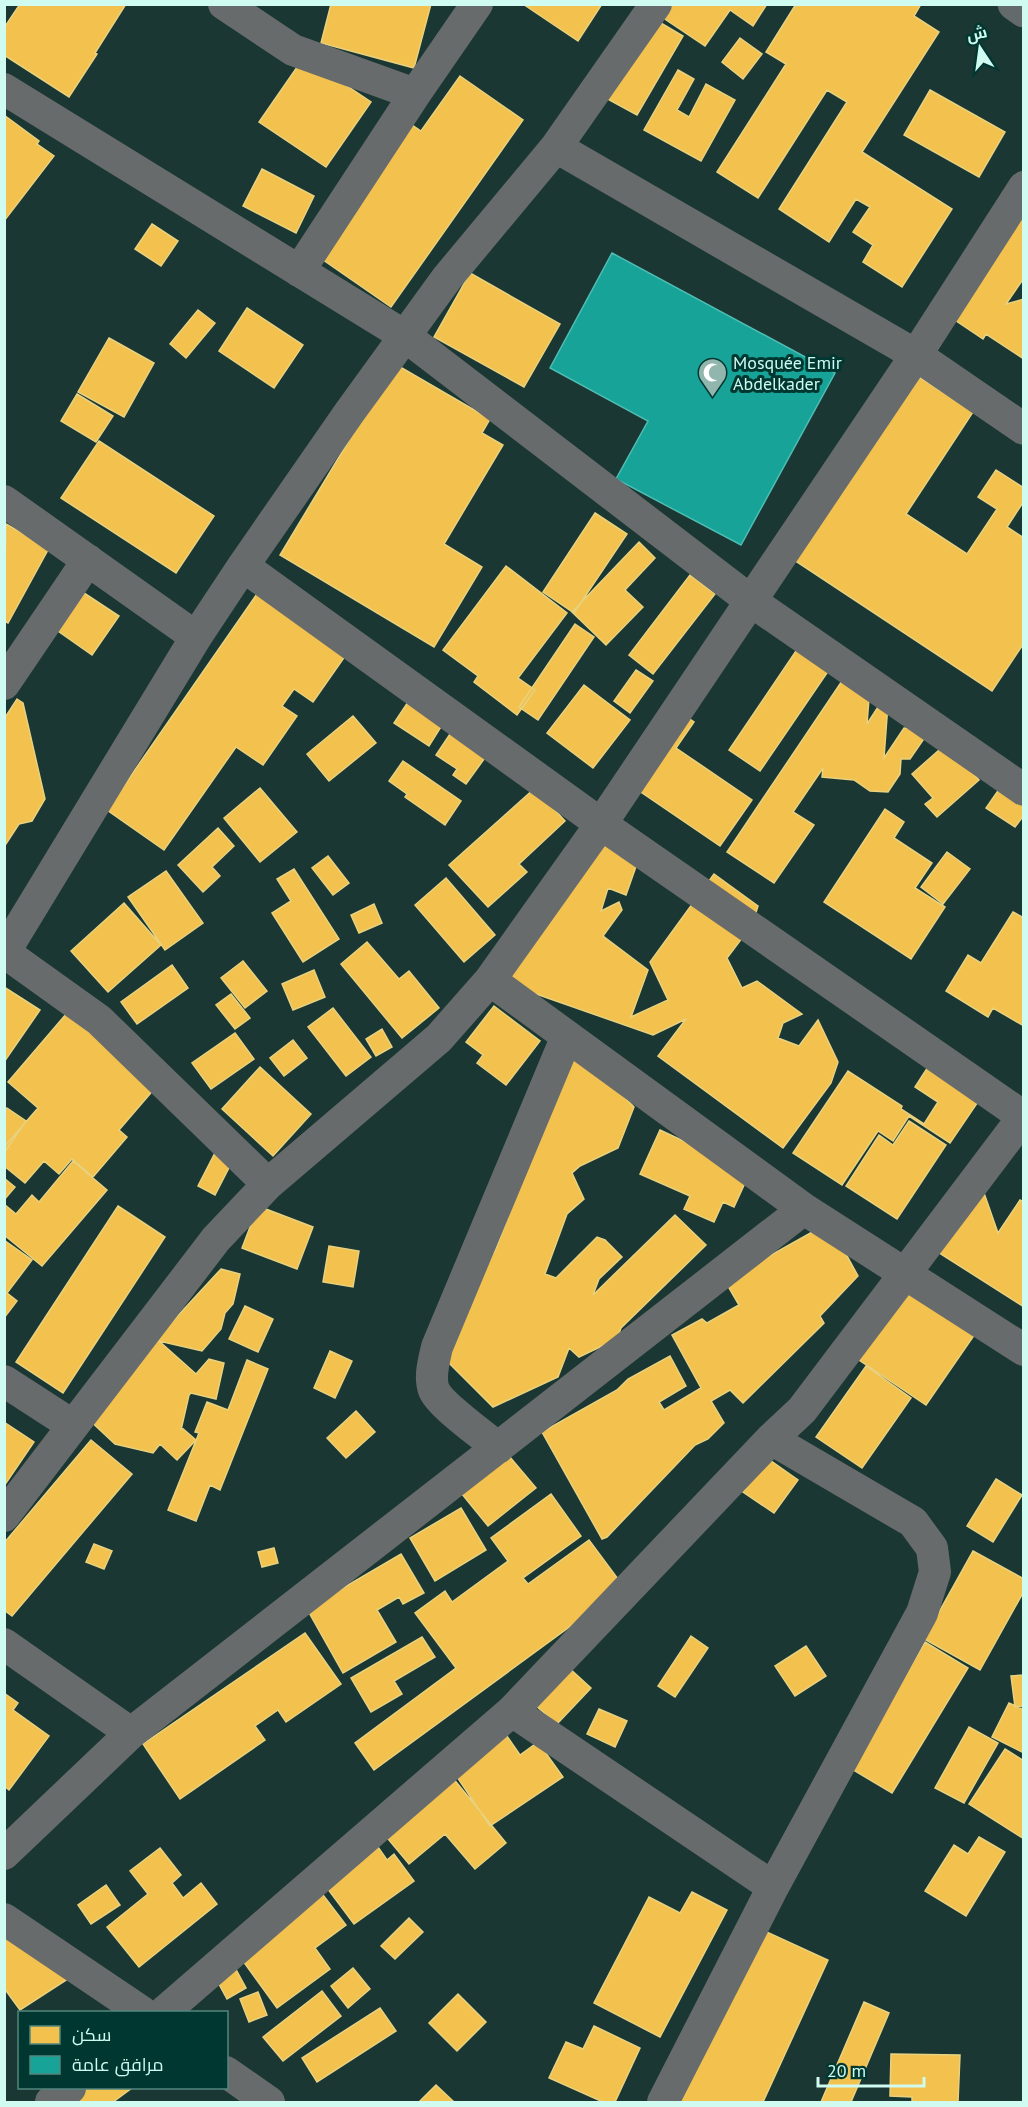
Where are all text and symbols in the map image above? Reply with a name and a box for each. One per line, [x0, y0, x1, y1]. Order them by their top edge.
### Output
north arrow [950, 18, 1010, 78]
text: ش [964, 21, 989, 45]
place label: Mosquée Emir Abdelkader [733, 351, 842, 395]
mosque icon: Mosquée Emir Abdelkader [696, 356, 728, 398]
legend [18, 2011, 228, 2089]
text: سكن [72, 2023, 111, 2046]
scale bar [818, 2050, 924, 2088]
text: مرافق عامة [72, 2053, 164, 2077]
text: 20 m [827, 2059, 866, 2082]

